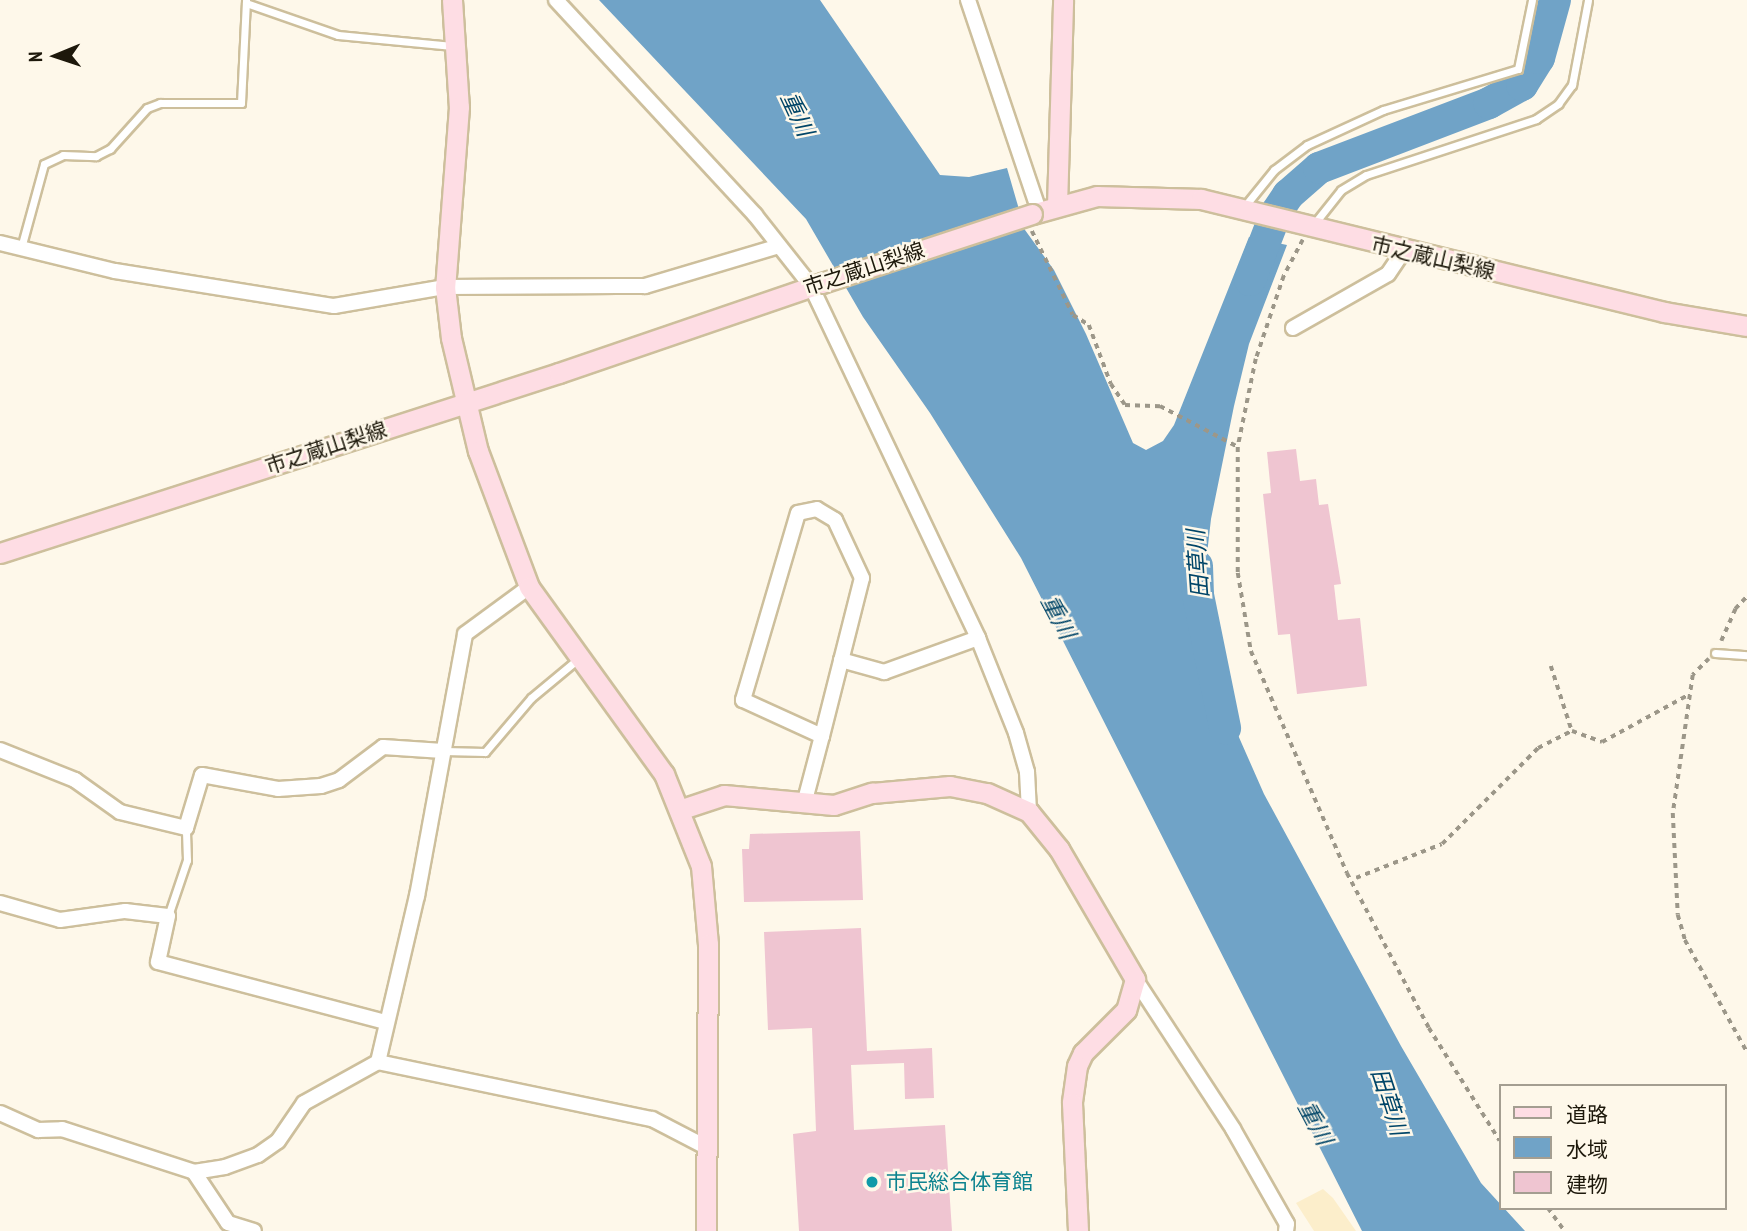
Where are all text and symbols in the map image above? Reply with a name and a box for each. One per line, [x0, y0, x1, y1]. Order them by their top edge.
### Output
north arrow [21, 21, 91, 91]
text: N [23, 51, 47, 62]
water label: 重川 [775, 87, 819, 141]
street label: 市之蔵山梨線 [1369, 232, 1497, 284]
street label: 市之蔵山梨線 [800, 238, 928, 300]
street label: 市之蔵山梨線 [262, 417, 390, 479]
water label: 田草川 [1182, 529, 1214, 599]
water label: 重川 [1035, 590, 1081, 644]
water label: 田草川 [1365, 1065, 1413, 1139]
legend [1498, 1084, 1726, 1210]
water label: 重川 [1292, 1096, 1338, 1150]
text: 道路 [1566, 1101, 1608, 1128]
text: 水域 [1566, 1136, 1608, 1163]
place label: 市民総合体育館 [886, 1169, 1033, 1195]
text: 建物 [1566, 1171, 1608, 1198]
marker: 市民総合体育館 [864, 1174, 880, 1190]

